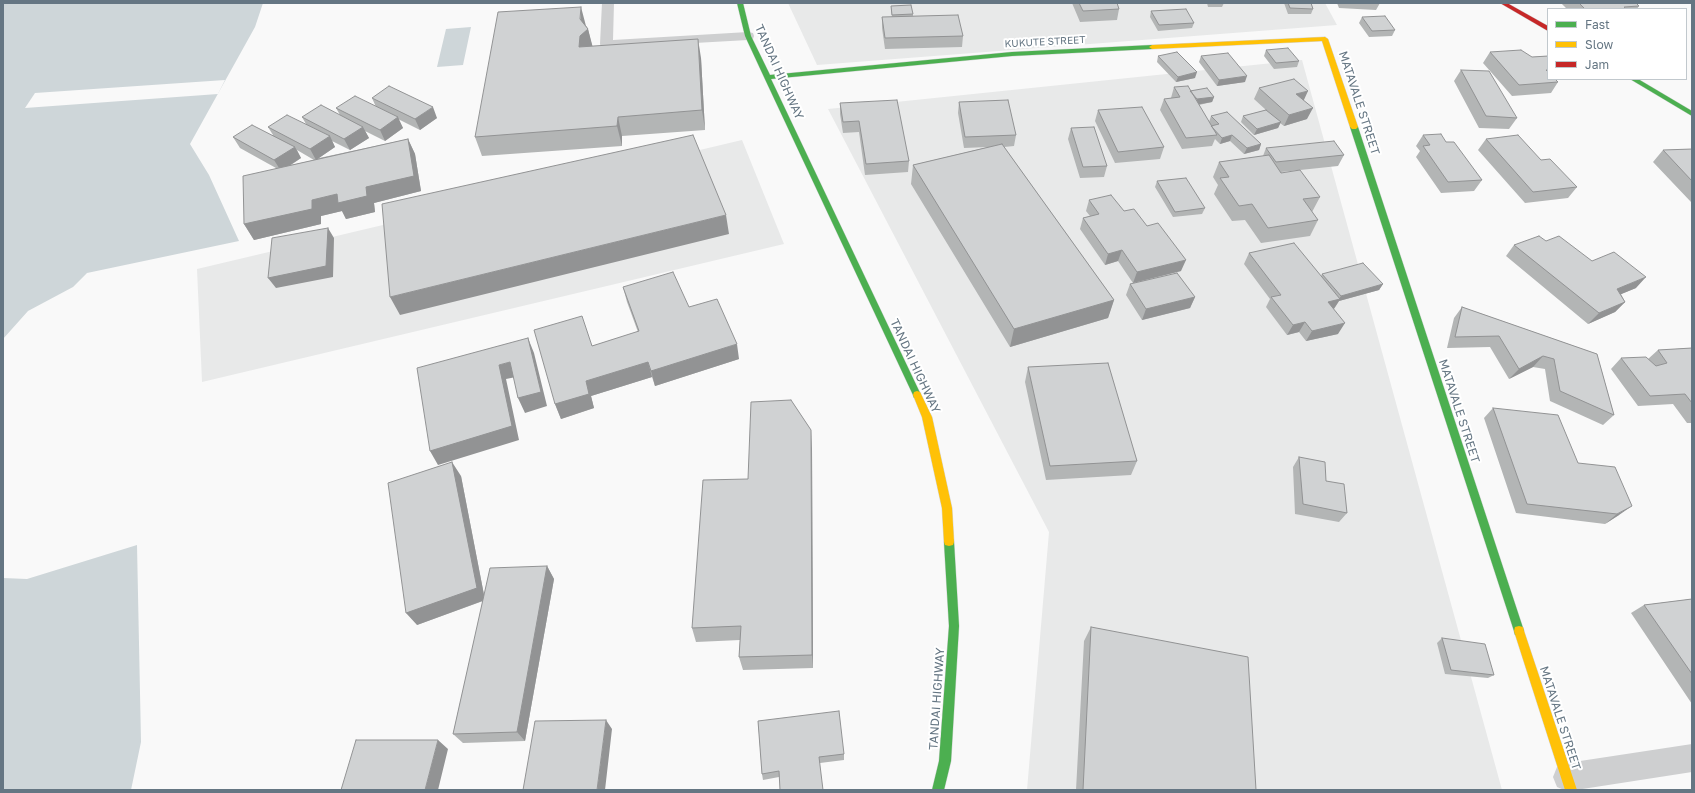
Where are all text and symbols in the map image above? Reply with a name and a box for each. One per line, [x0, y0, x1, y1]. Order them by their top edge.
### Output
legend [1547, 8, 1687, 80]
text: Fast [1585, 17, 1610, 32]
street label: TANDAI HIGHWAY [752, 22, 806, 122]
street label: KUKUTE STREET [1004, 34, 1086, 50]
text: Slow [1585, 37, 1613, 52]
street label: MATAVALE STREET [1335, 49, 1383, 157]
text: Jam [1585, 57, 1609, 72]
street label: TANDAI HIGHWAY [887, 317, 943, 415]
street label: MATAVALE STREET [1435, 357, 1483, 465]
street label: TANDAI HIGHWAY [926, 647, 948, 751]
street label: MATAVALE STREET [1536, 664, 1584, 772]

